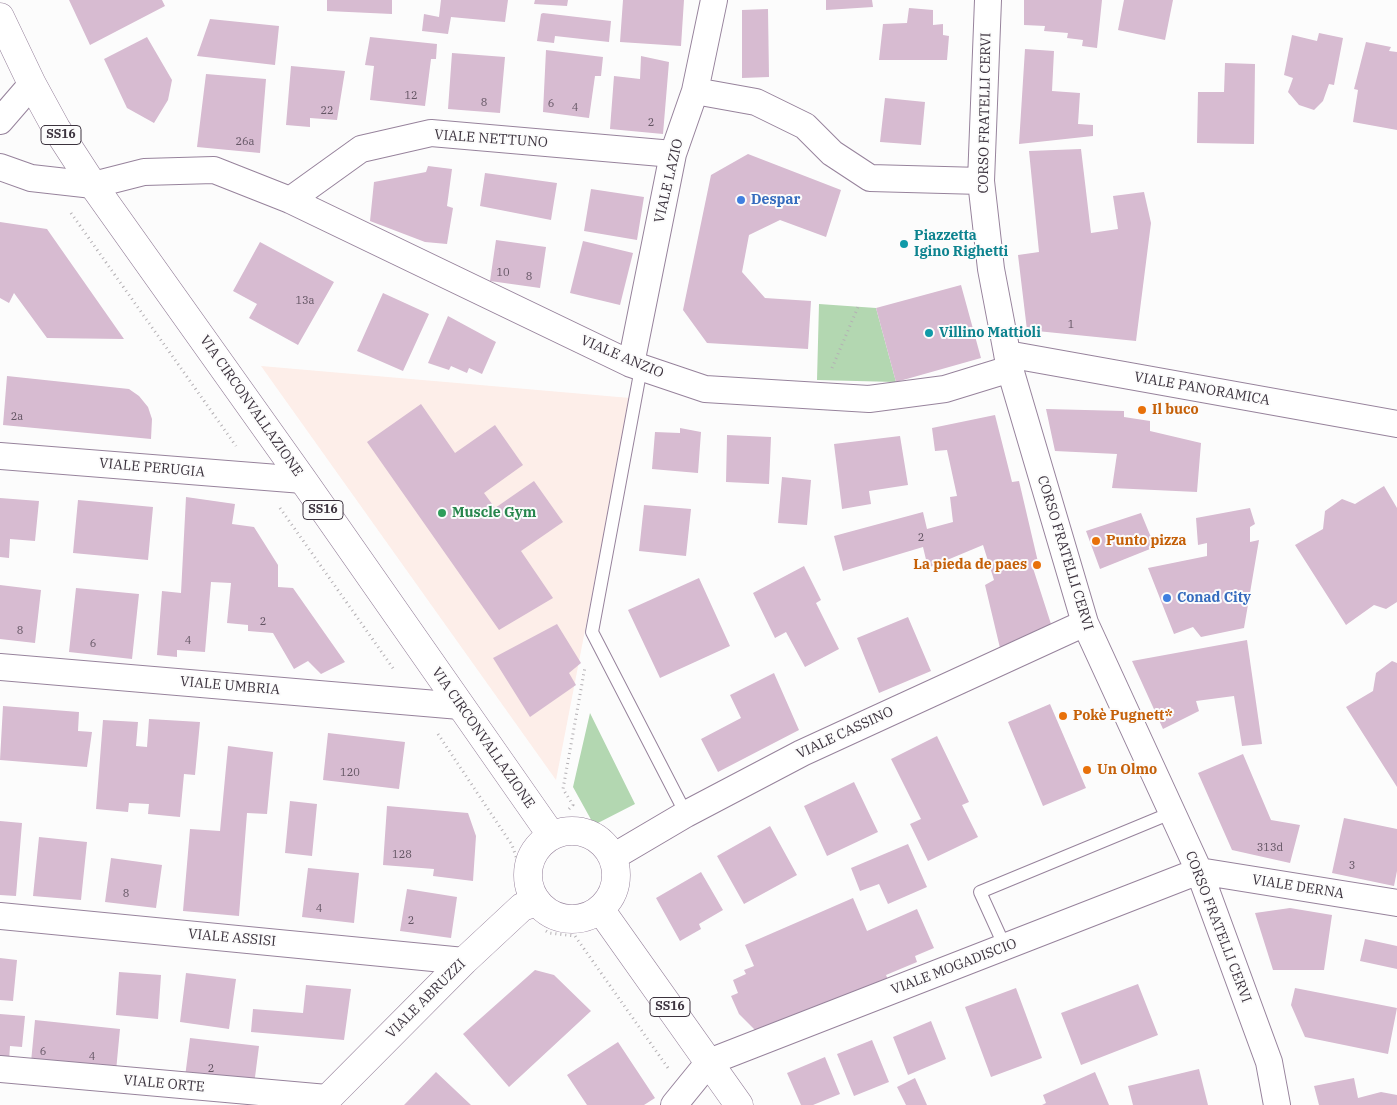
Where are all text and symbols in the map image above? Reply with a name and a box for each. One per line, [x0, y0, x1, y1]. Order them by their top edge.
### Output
street label: CORSO FRATELLI CERVI [975, 32, 995, 194]
house number: 12 [404, 89, 418, 103]
house number: 8 [481, 96, 487, 110]
house number: 6 [548, 97, 554, 111]
house number: 4 [572, 101, 578, 115]
house number: 22 [320, 104, 334, 118]
house number: 2 [648, 116, 654, 130]
road number: SS16 [41, 126, 81, 144]
street label: VIALE NETTUNO [434, 127, 548, 151]
house number: 26a [235, 135, 255, 149]
street label: VIALE LAZIO [651, 137, 687, 225]
place label: Despar [751, 192, 801, 208]
marker: Despar [735, 194, 747, 206]
place label: Piazzetta Igino Righetti [914, 228, 1008, 260]
marker: Piazzetta Igino Righetti [898, 238, 910, 250]
house number: 10 [496, 266, 510, 280]
house number: 8 [526, 270, 532, 284]
house number: 13a [295, 294, 315, 308]
house number: 1 [1068, 318, 1074, 332]
place label: Villino Mattioli [939, 325, 1041, 341]
marker: Villino Mattioli [923, 327, 935, 339]
street label: VIA CIRCONVALLAZIONE [196, 332, 306, 480]
street label: VIALE ANZIO [578, 332, 666, 382]
street label: VIALE PANORAMICA [1133, 369, 1271, 409]
place label: Il buco [1152, 402, 1199, 418]
marker: Il buco [1136, 404, 1148, 416]
house number: 2a [11, 410, 23, 424]
street label: VIALE PERUGIA [98, 455, 206, 481]
street label: CORSO FRATELLI CERVI [1033, 474, 1097, 632]
road number: SS16 [303, 500, 343, 520]
place label: Muscle Gym [452, 505, 536, 521]
marker: Muscle Gym [436, 507, 448, 519]
house number: 2 [918, 531, 924, 545]
place label: Punto pizza [1106, 533, 1186, 549]
marker: Punto pizza [1090, 535, 1102, 547]
place label: La pieda de paes [913, 557, 1027, 573]
marker: La pieda de paes [1031, 559, 1043, 571]
place label: Conad City [1177, 590, 1251, 606]
marker: Conad City [1161, 592, 1173, 604]
house number: 2 [260, 615, 266, 629]
house number: 8 [17, 624, 23, 638]
house number: 4 [185, 634, 191, 648]
house number: 6 [90, 637, 96, 651]
street label: VIA CIRCONVALLAZIONE [428, 664, 538, 812]
street label: VIALE UMBRIA [179, 673, 281, 699]
street label: VIALE CASSINO [794, 703, 896, 763]
place label: Pokè Pugnett* [1073, 708, 1173, 724]
marker: Pokè Pugnett* [1057, 710, 1069, 722]
place label: Un Olmo [1097, 762, 1157, 778]
marker: Un Olmo [1081, 764, 1093, 776]
house number: 120 [340, 766, 360, 780]
house number: 313d [1257, 841, 1283, 855]
house number: 128 [392, 848, 412, 862]
street label: CORSO FRATELLI CERVI [1181, 849, 1255, 1005]
house number: 3 [1349, 859, 1355, 873]
street label: VIALE DERNA [1251, 871, 1345, 903]
house number: 8 [123, 887, 129, 901]
house number: 4 [316, 902, 322, 916]
house number: 2 [408, 914, 414, 928]
street label: VIALE ASSISI [187, 926, 277, 950]
street label: VIALE MOGADISCIO [889, 935, 1019, 999]
street label: VIALE ABRUZZI [383, 956, 469, 1042]
road number: SS16 [650, 998, 690, 1016]
house number: 6 [40, 1045, 46, 1059]
house number: 4 [89, 1050, 95, 1064]
house number: 2 [208, 1062, 214, 1076]
street label: VIALE ORTE [123, 1072, 205, 1096]

